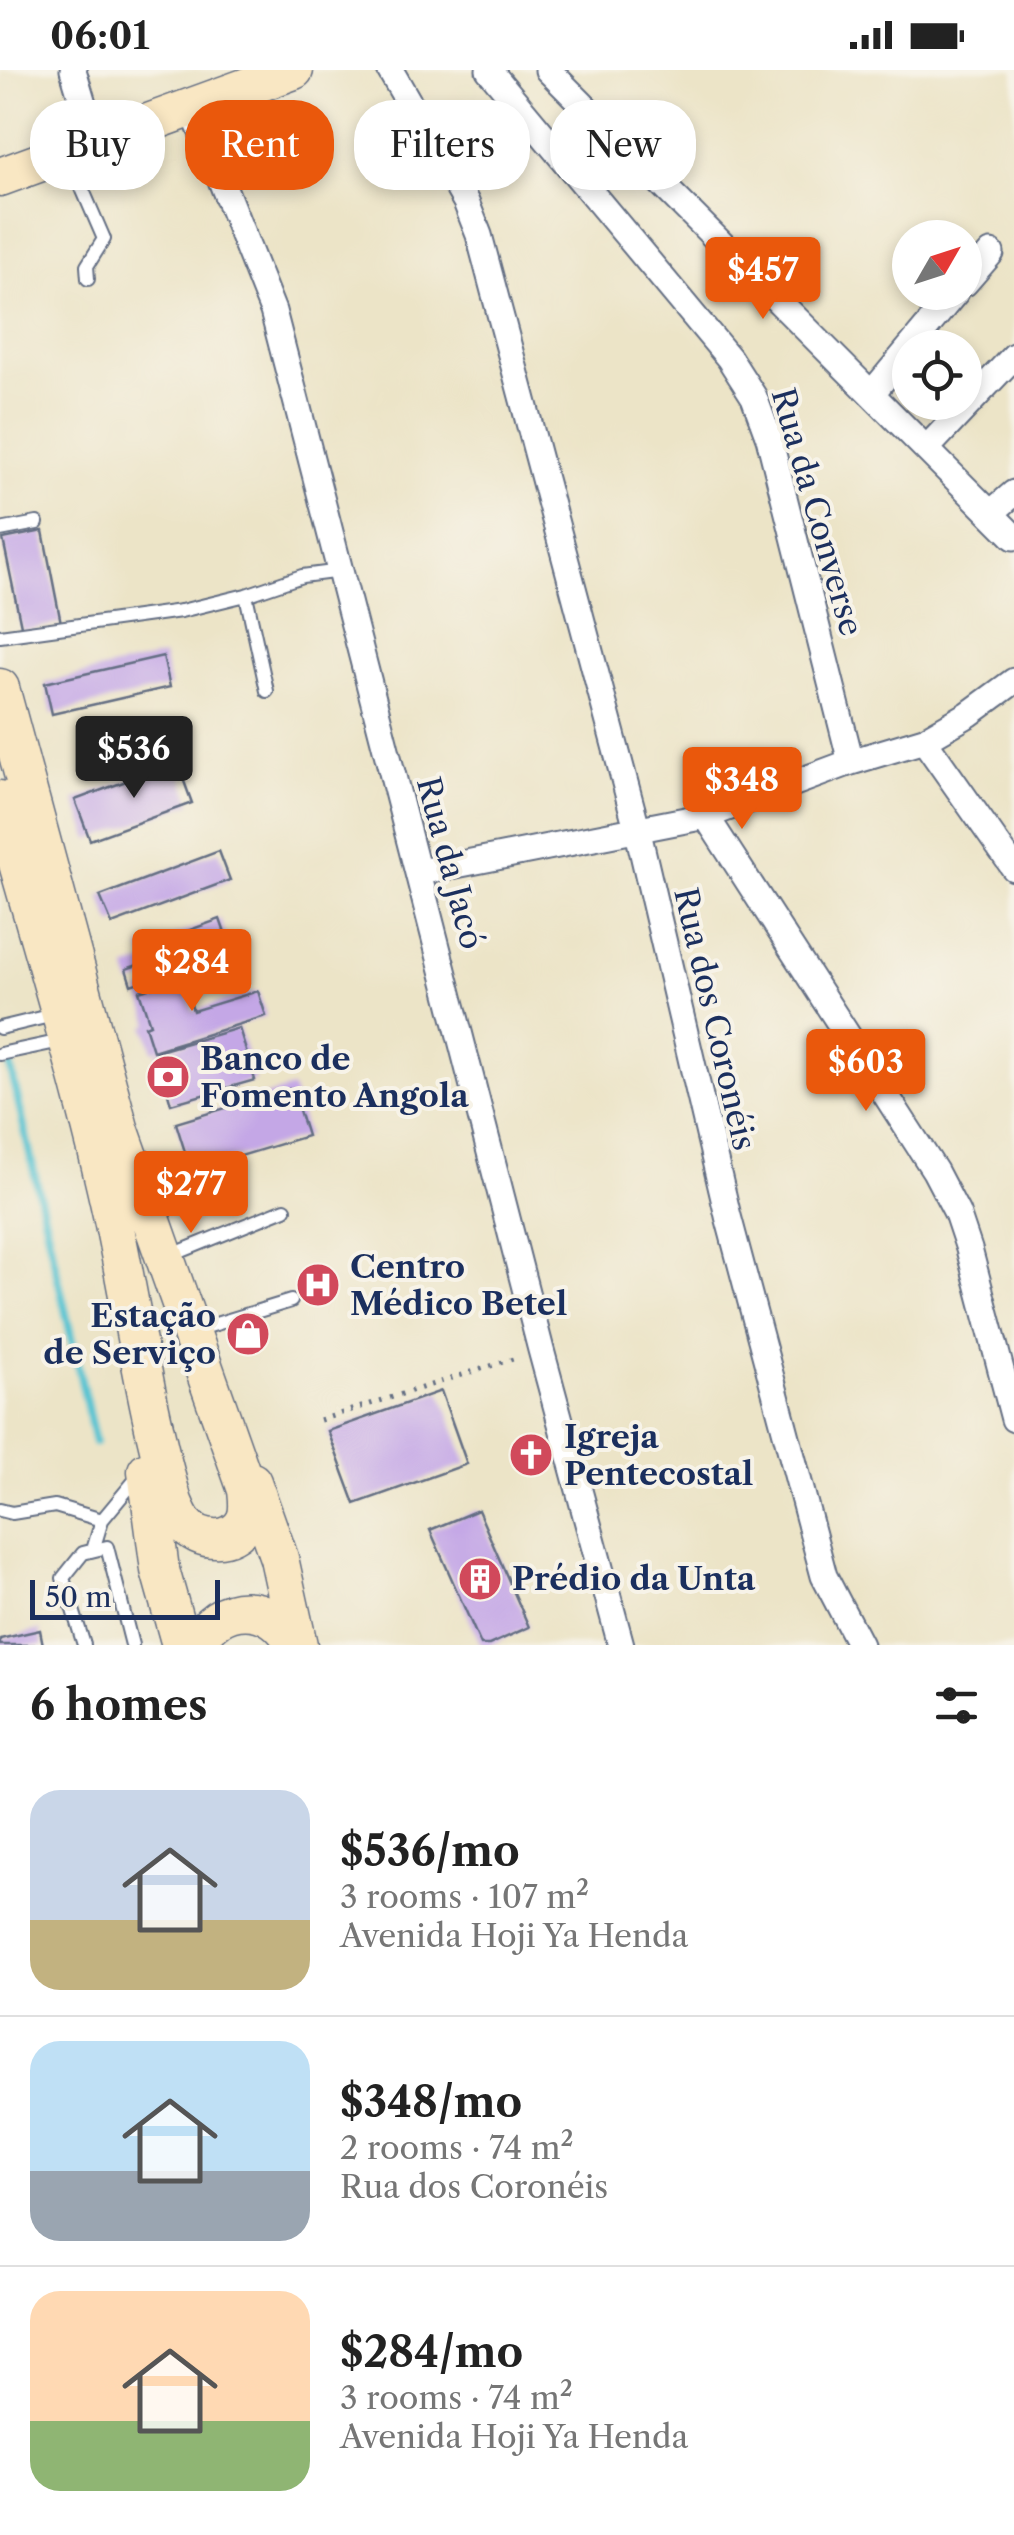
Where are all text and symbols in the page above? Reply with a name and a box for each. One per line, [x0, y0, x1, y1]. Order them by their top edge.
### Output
text: 06:01 [50, 12, 150, 59]
chip: Buy [30, 100, 165, 190]
chip: Rent [185, 100, 334, 190]
chip: Filters [354, 100, 530, 190]
chip: New [550, 100, 696, 190]
north arrow [892, 220, 982, 310]
map controls [892, 220, 982, 420]
pin: $457 [704, 237, 822, 322]
text: $457 [727, 250, 799, 289]
button: locate [892, 330, 982, 420]
street label: Rua da Converse [763, 384, 871, 640]
pin: $536 [75, 716, 193, 801]
text: $536 [98, 729, 170, 768]
pin: $348 [683, 747, 801, 832]
text: $348 [705, 760, 779, 799]
street label: Rua da Jacó [409, 772, 492, 953]
street label: Rua dos Coronéis [666, 884, 765, 1154]
pin: $284 [133, 929, 251, 1014]
text: $284 [154, 942, 230, 981]
pin: $603 [807, 1029, 925, 1114]
place label: Banco de Fomento Angola [200, 1039, 469, 1115]
text: $603 [828, 1042, 904, 1081]
bank icon: Banco de Fomento Angola [145, 1054, 191, 1100]
pin: $277 [132, 1151, 250, 1236]
text: $277 [156, 1164, 226, 1203]
place label: Centro Médico Betel [350, 1247, 567, 1323]
hospital icon: Centro Médico Betel [295, 1262, 341, 1308]
place label: Estação de Serviço [43, 1296, 216, 1372]
shop icon: Estação de Serviço [225, 1311, 271, 1357]
place label: Igreja Pentecostal [564, 1417, 753, 1493]
church icon: Igreja Pentecostal [508, 1432, 554, 1478]
building icon: Prédio da Unta [457, 1556, 503, 1602]
place label: Prédio da Unta [512, 1559, 756, 1598]
scale bar [30, 1575, 220, 1620]
text: 50 m [45, 1580, 112, 1614]
icon: filters [929, 1678, 984, 1733]
text: 6 homes [30, 1679, 208, 1731]
text: $536/mo [340, 1825, 520, 1877]
icon: home [110, 1830, 230, 1950]
text: 3 rooms · 107 m² [340, 1877, 589, 1916]
text: Avenida Hoji Ya Henda [340, 1916, 688, 1955]
text: $348/mo [340, 2076, 522, 2128]
icon: home [110, 2081, 230, 2201]
text: 2 rooms · 74 m² [340, 2128, 574, 2167]
text: Rua dos Coronéis [340, 2167, 608, 2206]
text: $284/mo [340, 2326, 523, 2378]
icon: home [110, 2331, 230, 2451]
text: 3 rooms · 74 m² [340, 2378, 573, 2417]
text: Avenida Hoji Ya Henda [340, 2417, 688, 2456]

